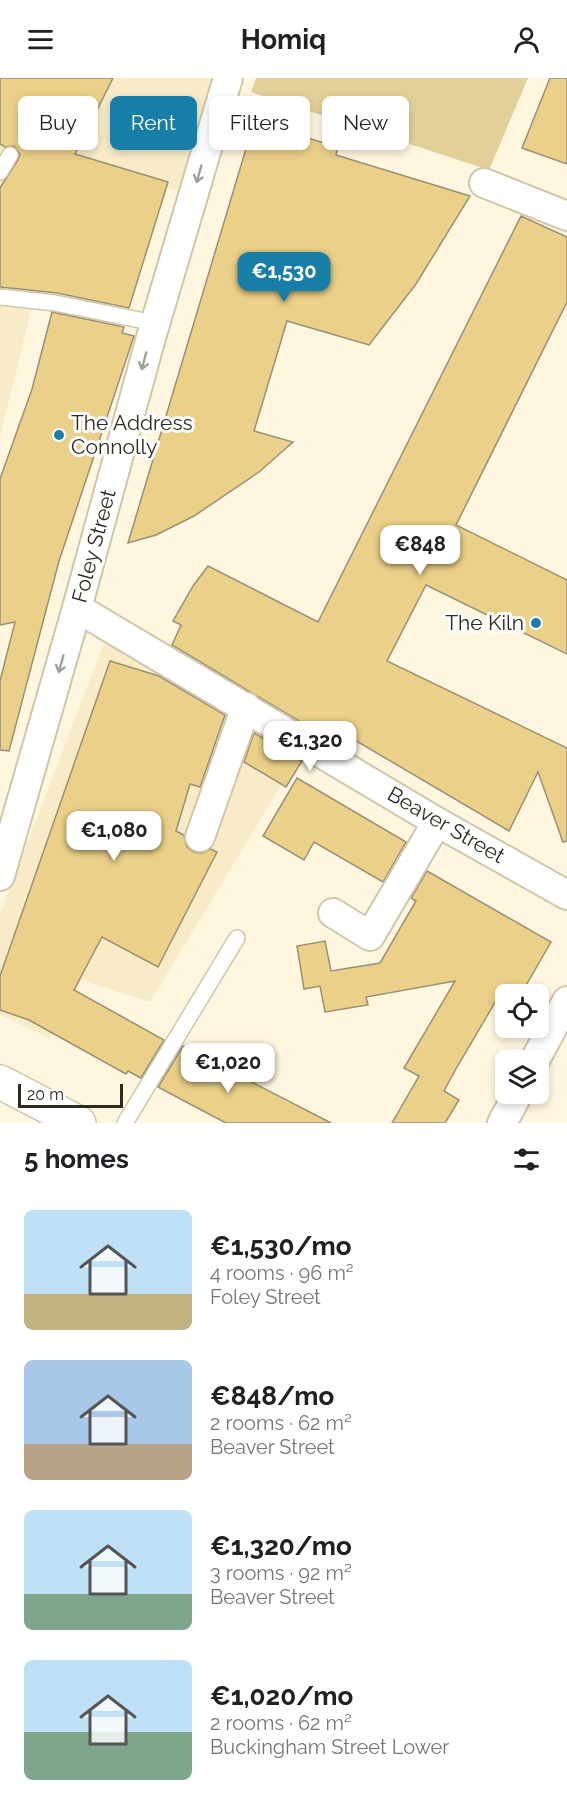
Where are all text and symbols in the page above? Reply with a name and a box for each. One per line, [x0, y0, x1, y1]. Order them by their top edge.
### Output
icon: menu [24, 23, 57, 56]
icon: person [510, 23, 543, 56]
text: Homiq [241, 24, 326, 55]
chip: Buy [18, 96, 98, 150]
chip: Rent [110, 96, 197, 150]
chip: Filters [209, 96, 310, 150]
chip: New [322, 96, 409, 150]
one-way arrow [193, 164, 204, 183]
pin: €1,530 [235, 252, 333, 303]
text: €1,530 [252, 259, 317, 283]
one-way arrow [138, 352, 150, 371]
place label: The Address Connolly [71, 410, 193, 459]
marker: The Address Connolly [52, 428, 66, 442]
street label: Foley Street [66, 486, 121, 605]
pin: €848 [384, 525, 456, 576]
text: €848 [394, 532, 446, 556]
place label: The Kiln [445, 610, 524, 635]
marker: The Kiln [529, 616, 543, 630]
one-way arrow [55, 654, 66, 673]
pin: €1,320 [261, 721, 359, 772]
text: €1,320 [277, 728, 343, 752]
street label: Beaver Street [383, 781, 509, 868]
pin: €1,080 [65, 811, 163, 862]
text: €1,080 [80, 818, 148, 842]
map controls [495, 984, 549, 1104]
button: locate [495, 984, 549, 1038]
pin: €1,020 [179, 1043, 277, 1094]
text: €1,020 [195, 1050, 261, 1074]
button: layers [495, 1050, 549, 1104]
scale bar [18, 1081, 123, 1108]
text: 20 m [27, 1085, 64, 1104]
icon: filters [510, 1143, 543, 1176]
text: 5 homes [24, 1144, 129, 1174]
text: €1,530/mo [210, 1231, 352, 1261]
icon: home [72, 1234, 144, 1306]
text: 4 rooms · 96 m² [210, 1261, 354, 1285]
text: Foley Street [210, 1285, 321, 1309]
text: €848/mo [210, 1381, 334, 1411]
icon: home [72, 1384, 144, 1456]
text: 2 rooms · 62 m² [210, 1411, 352, 1435]
text: Beaver Street [210, 1435, 335, 1459]
text: €1,320/mo [210, 1531, 352, 1561]
icon: home [72, 1534, 144, 1606]
text: 3 rooms · 92 m² [210, 1561, 352, 1585]
text: Beaver Street [210, 1585, 335, 1609]
text: €1,020/mo [210, 1681, 353, 1711]
icon: home [72, 1684, 144, 1756]
text: 2 rooms · 62 m² [210, 1711, 352, 1735]
text: Buckingham Street Lower [210, 1735, 449, 1759]

